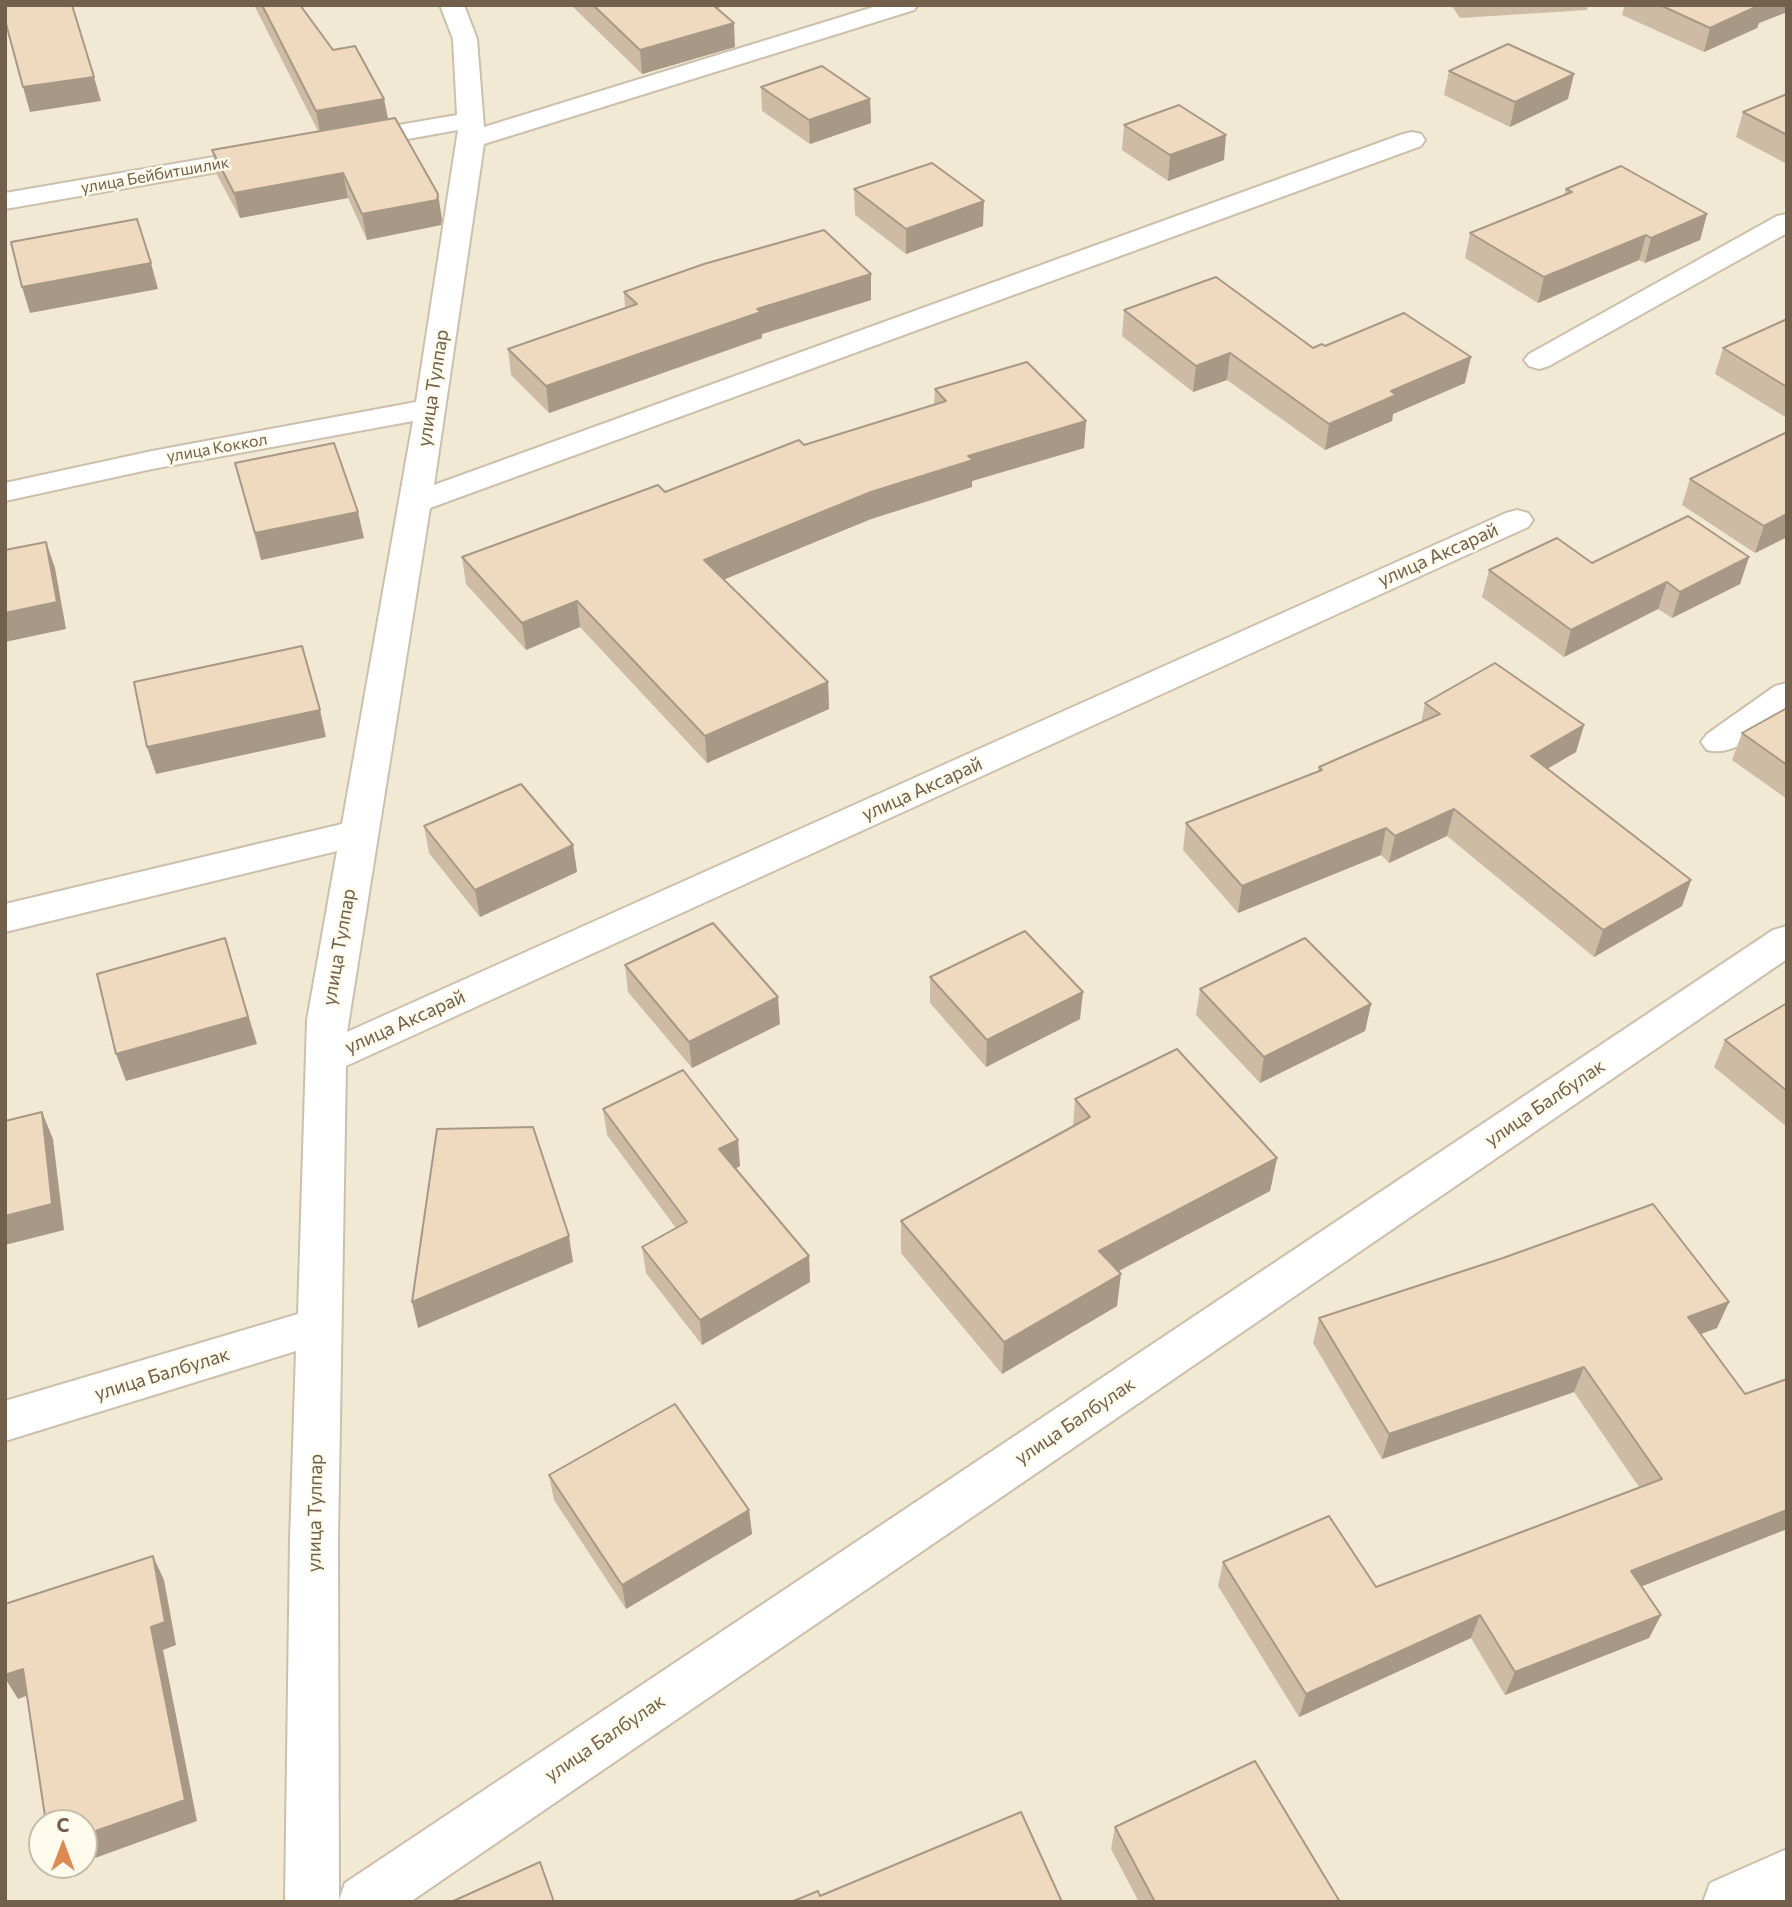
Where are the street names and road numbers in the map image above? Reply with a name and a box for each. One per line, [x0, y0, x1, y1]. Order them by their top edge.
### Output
street label: улица Бейбитшилик [79, 152, 231, 198]
street label: улица Тулпар [412, 328, 454, 448]
street label: улица Коккол [165, 430, 269, 466]
street label: улица Аксарай [1374, 518, 1502, 592]
street label: улица Аксарай [858, 752, 986, 826]
street label: улица Тулпар [317, 887, 361, 1007]
street label: улица Аксарай [341, 985, 469, 1059]
street label: улица Балбулак [1481, 1054, 1609, 1152]
street label: улица Балбулак [92, 1343, 232, 1405]
street label: улица Балбулак [1011, 1372, 1139, 1470]
street label: улица Тулпар [303, 1454, 327, 1572]
street label: улица Балбулак [541, 1689, 669, 1787]

